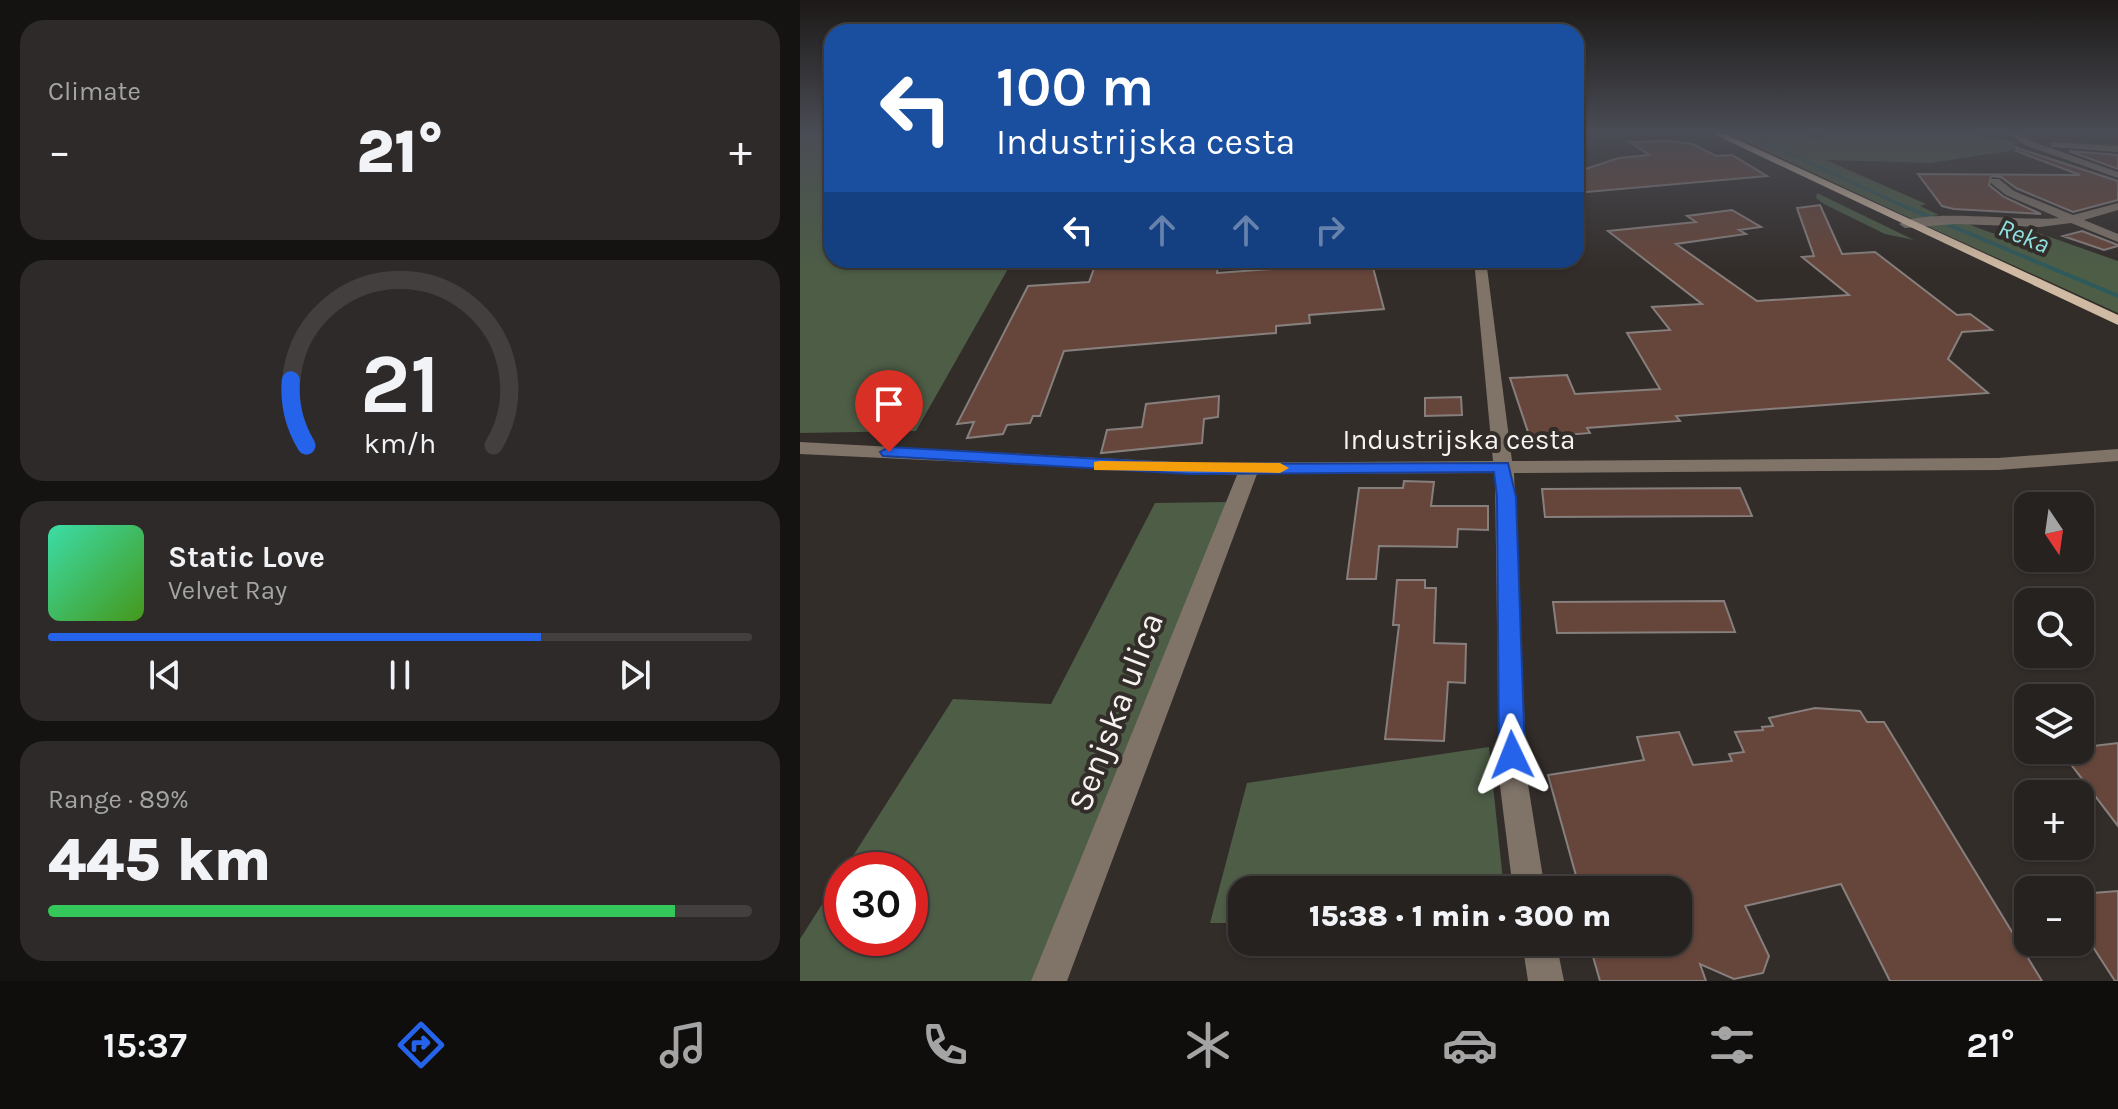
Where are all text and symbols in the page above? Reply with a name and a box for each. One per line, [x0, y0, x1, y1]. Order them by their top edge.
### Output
text: 100 m [996, 54, 1154, 119]
icon: left [864, 56, 968, 160]
text: Climate [48, 76, 141, 107]
text: 21° [356, 117, 444, 187]
text: Industrijska cesta [996, 121, 1295, 163]
text: − [48, 126, 71, 177]
text: + [729, 126, 752, 177]
icon: left [1056, 208, 1100, 252]
icon: ahead [1140, 208, 1184, 252]
icon: ahead [1224, 208, 1268, 252]
icon: right [1308, 208, 1352, 252]
water label: Reka [1994, 212, 2054, 260]
text: 21 [360, 336, 440, 433]
pin [855, 370, 923, 452]
icon: arrive [867, 382, 911, 426]
street label: Industrijska cesta [1343, 423, 1575, 456]
text: km/h [364, 428, 436, 461]
north arrow [2014, 492, 2094, 572]
map controls [2014, 492, 2094, 956]
text: Static Love [168, 539, 325, 575]
text: Velvet Ray [168, 575, 287, 606]
button: search [2014, 588, 2094, 668]
street label: Senjska ulica [1060, 607, 1172, 817]
icon: previous [143, 653, 187, 697]
icon: pause [378, 653, 422, 697]
icon: next [613, 653, 657, 697]
button: layers [2014, 684, 2094, 764]
position arrow [1470, 713, 1554, 797]
button: + [2014, 780, 2094, 860]
text: Range · 89% [48, 784, 189, 815]
text: 445 km [48, 825, 271, 895]
speed limit sign: 30 [824, 852, 928, 956]
button: − [2014, 876, 2094, 956]
text: 15:38 · 1 min · 300 m [1309, 898, 1611, 934]
icon: directions [393, 1017, 449, 1073]
icon: music [655, 1017, 711, 1073]
icon: phone [917, 1017, 973, 1073]
icon: climate [1180, 1017, 1236, 1073]
icon: car [1442, 1017, 1498, 1073]
icon: filters [1704, 1017, 1760, 1073]
text: 15:37 [103, 1024, 187, 1066]
text: 21° [1966, 1024, 2015, 1066]

